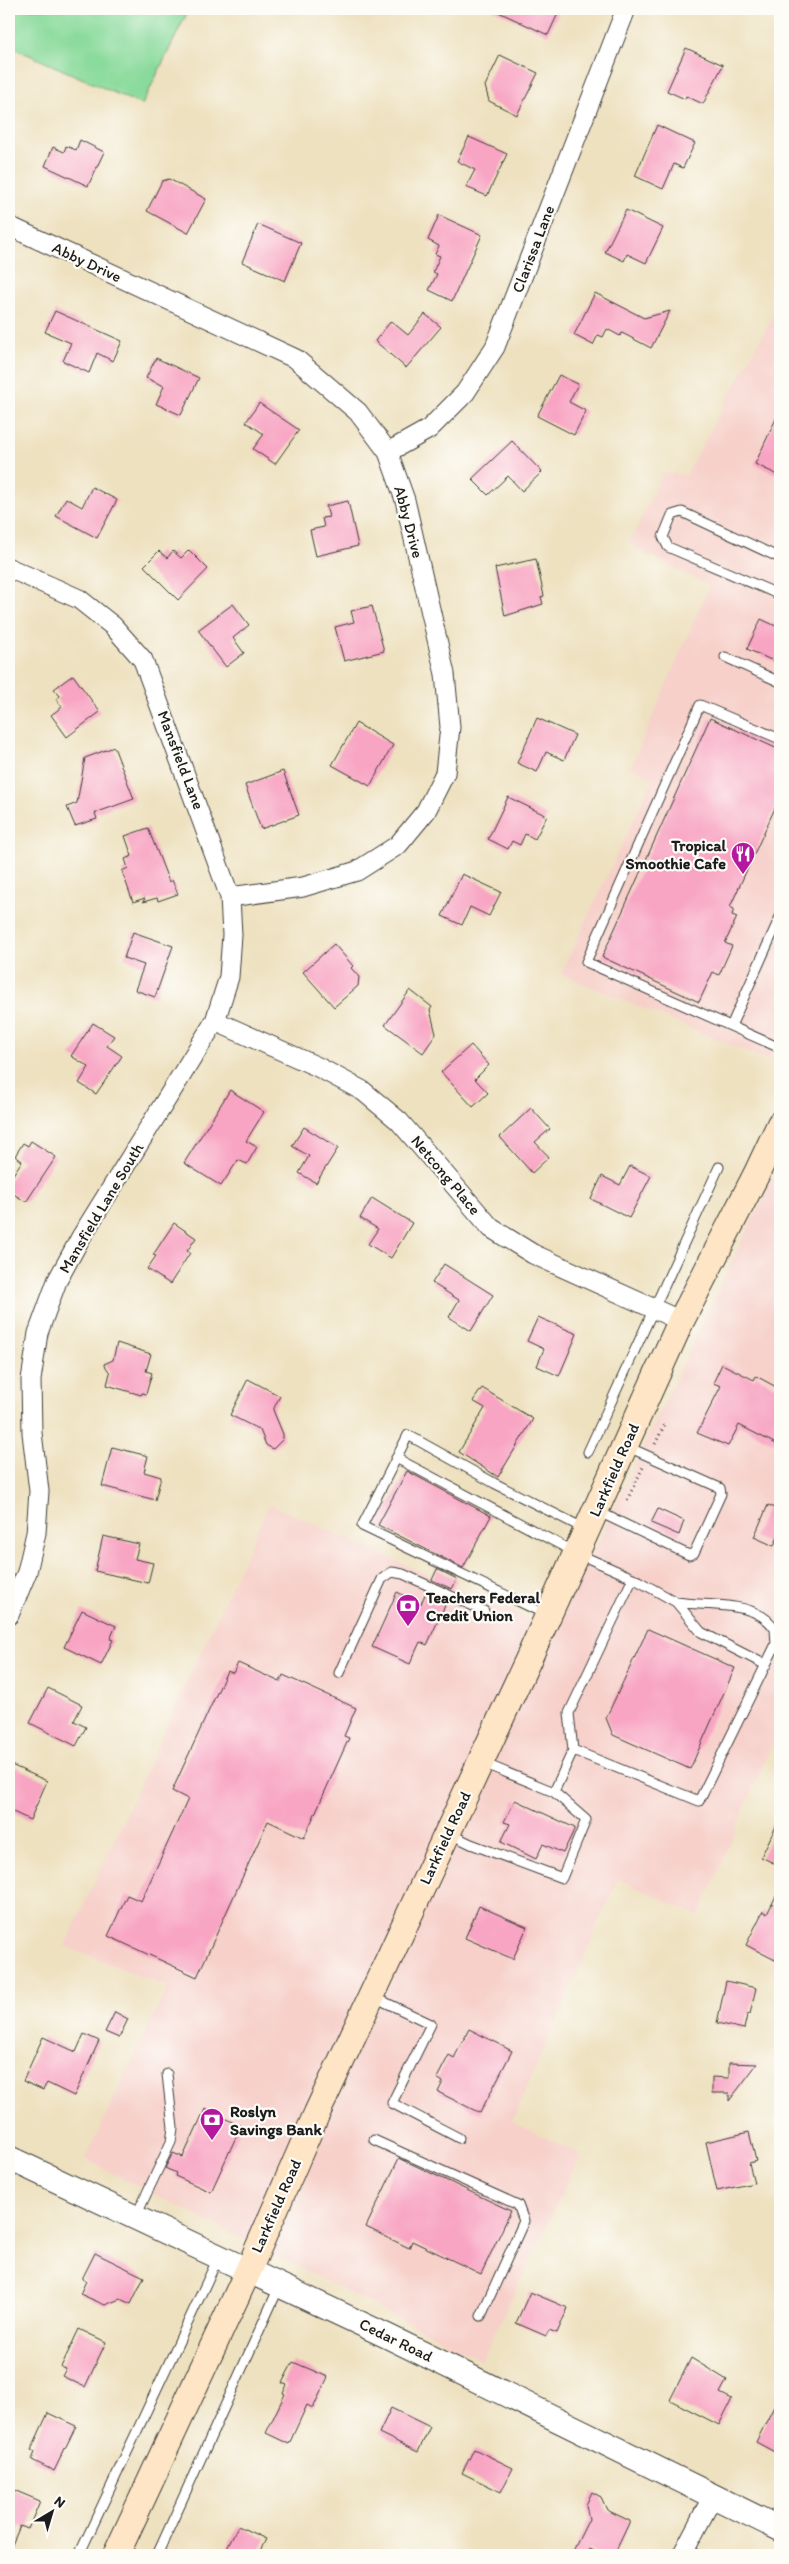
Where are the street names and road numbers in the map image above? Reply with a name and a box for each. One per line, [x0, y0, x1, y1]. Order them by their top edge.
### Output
street label: Clarissa Lane [508, 203, 558, 295]
street label: Abby Drive [49, 238, 125, 286]
street label: Abby Drive [390, 484, 428, 560]
street label: Mansfield Lane [153, 708, 209, 812]
street label: Netcong Place [407, 1131, 485, 1219]
street label: Mansfield Lane South [55, 1139, 148, 1277]
street label: Larkfield Road [585, 1420, 643, 1520]
street label: Larkfield Road [415, 1788, 475, 1887]
street label: Larkfield Road [247, 2156, 305, 2256]
street label: Cedar Road [356, 2314, 436, 2366]

